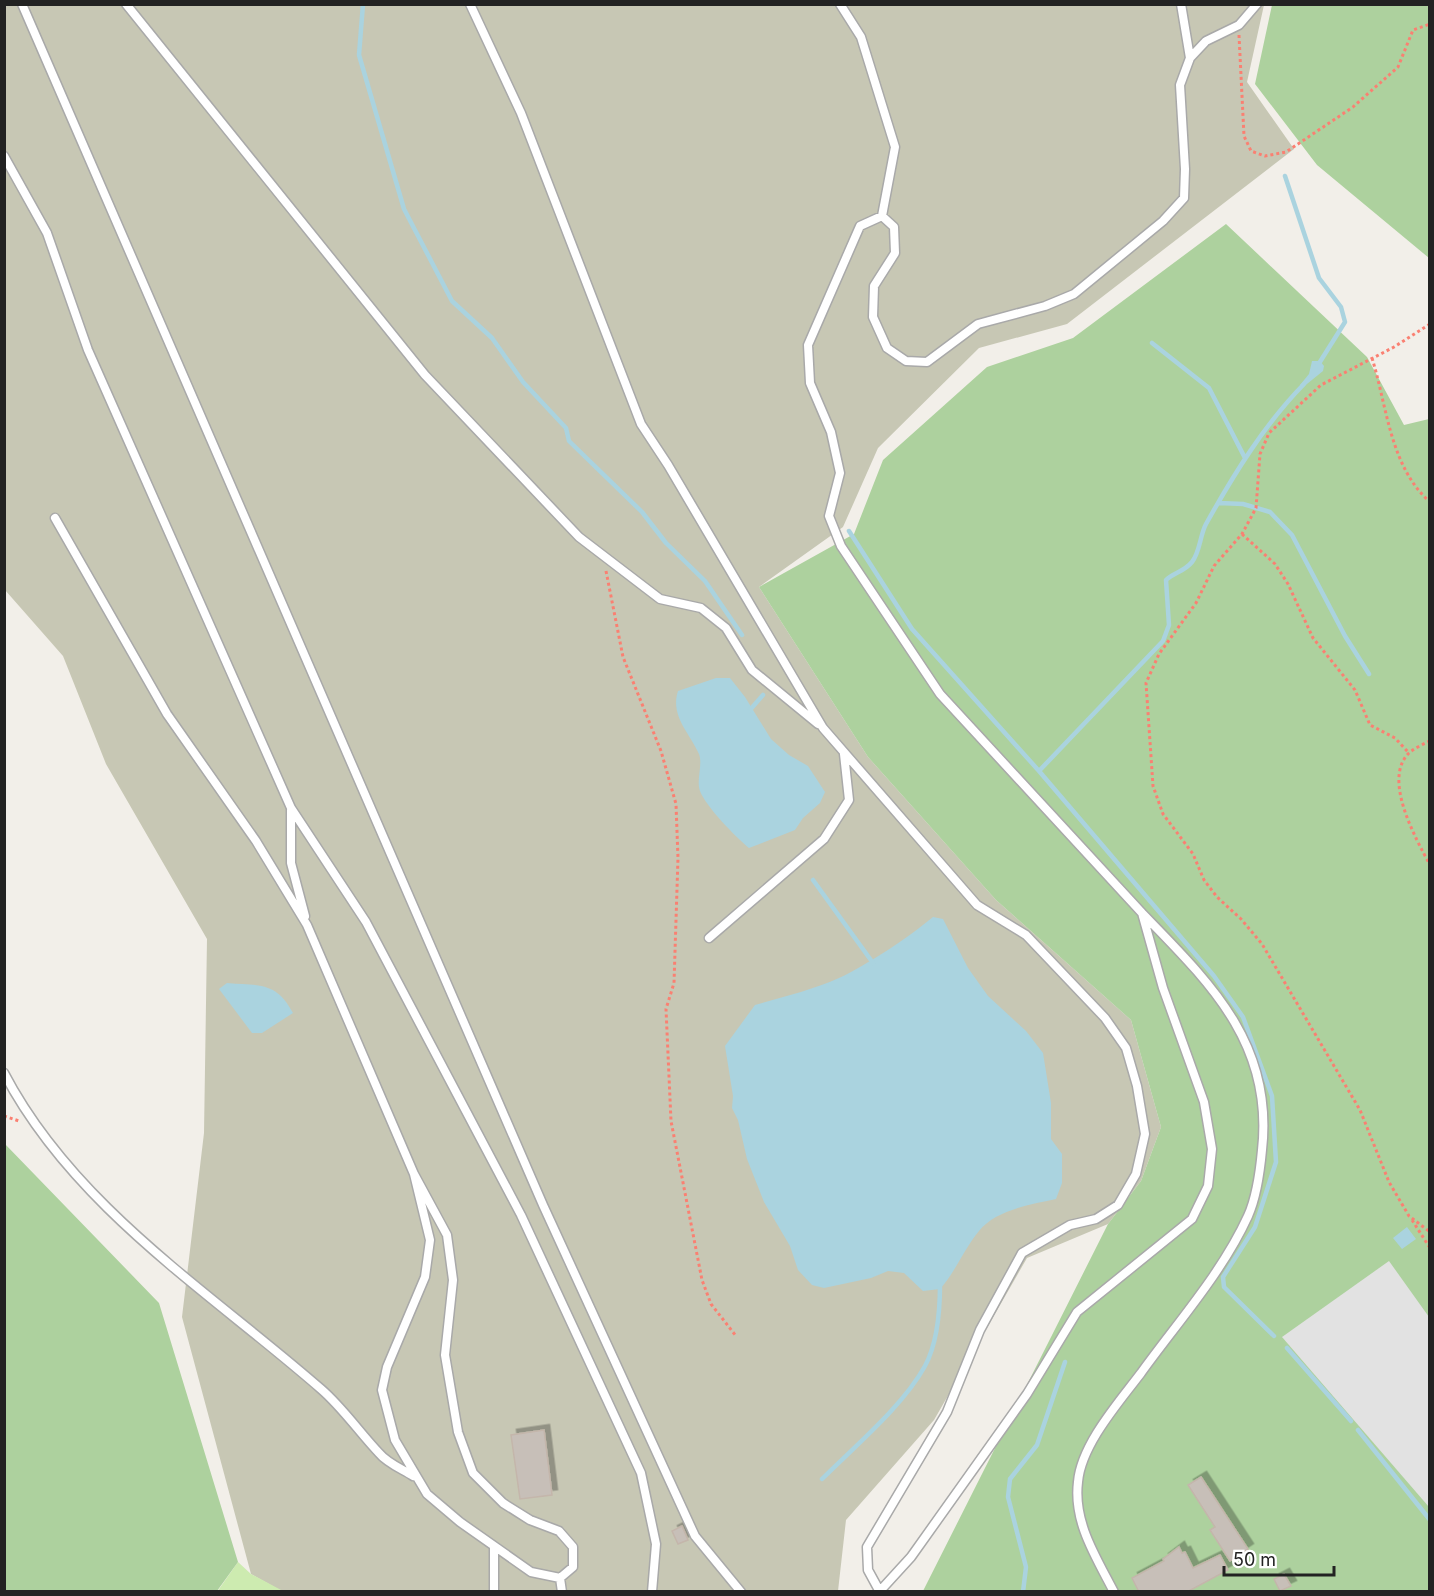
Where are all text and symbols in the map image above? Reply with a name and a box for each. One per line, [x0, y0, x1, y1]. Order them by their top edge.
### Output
scale bar [1224, 1539, 1334, 1577]
text: 50 m [1233, 1549, 1276, 1570]

